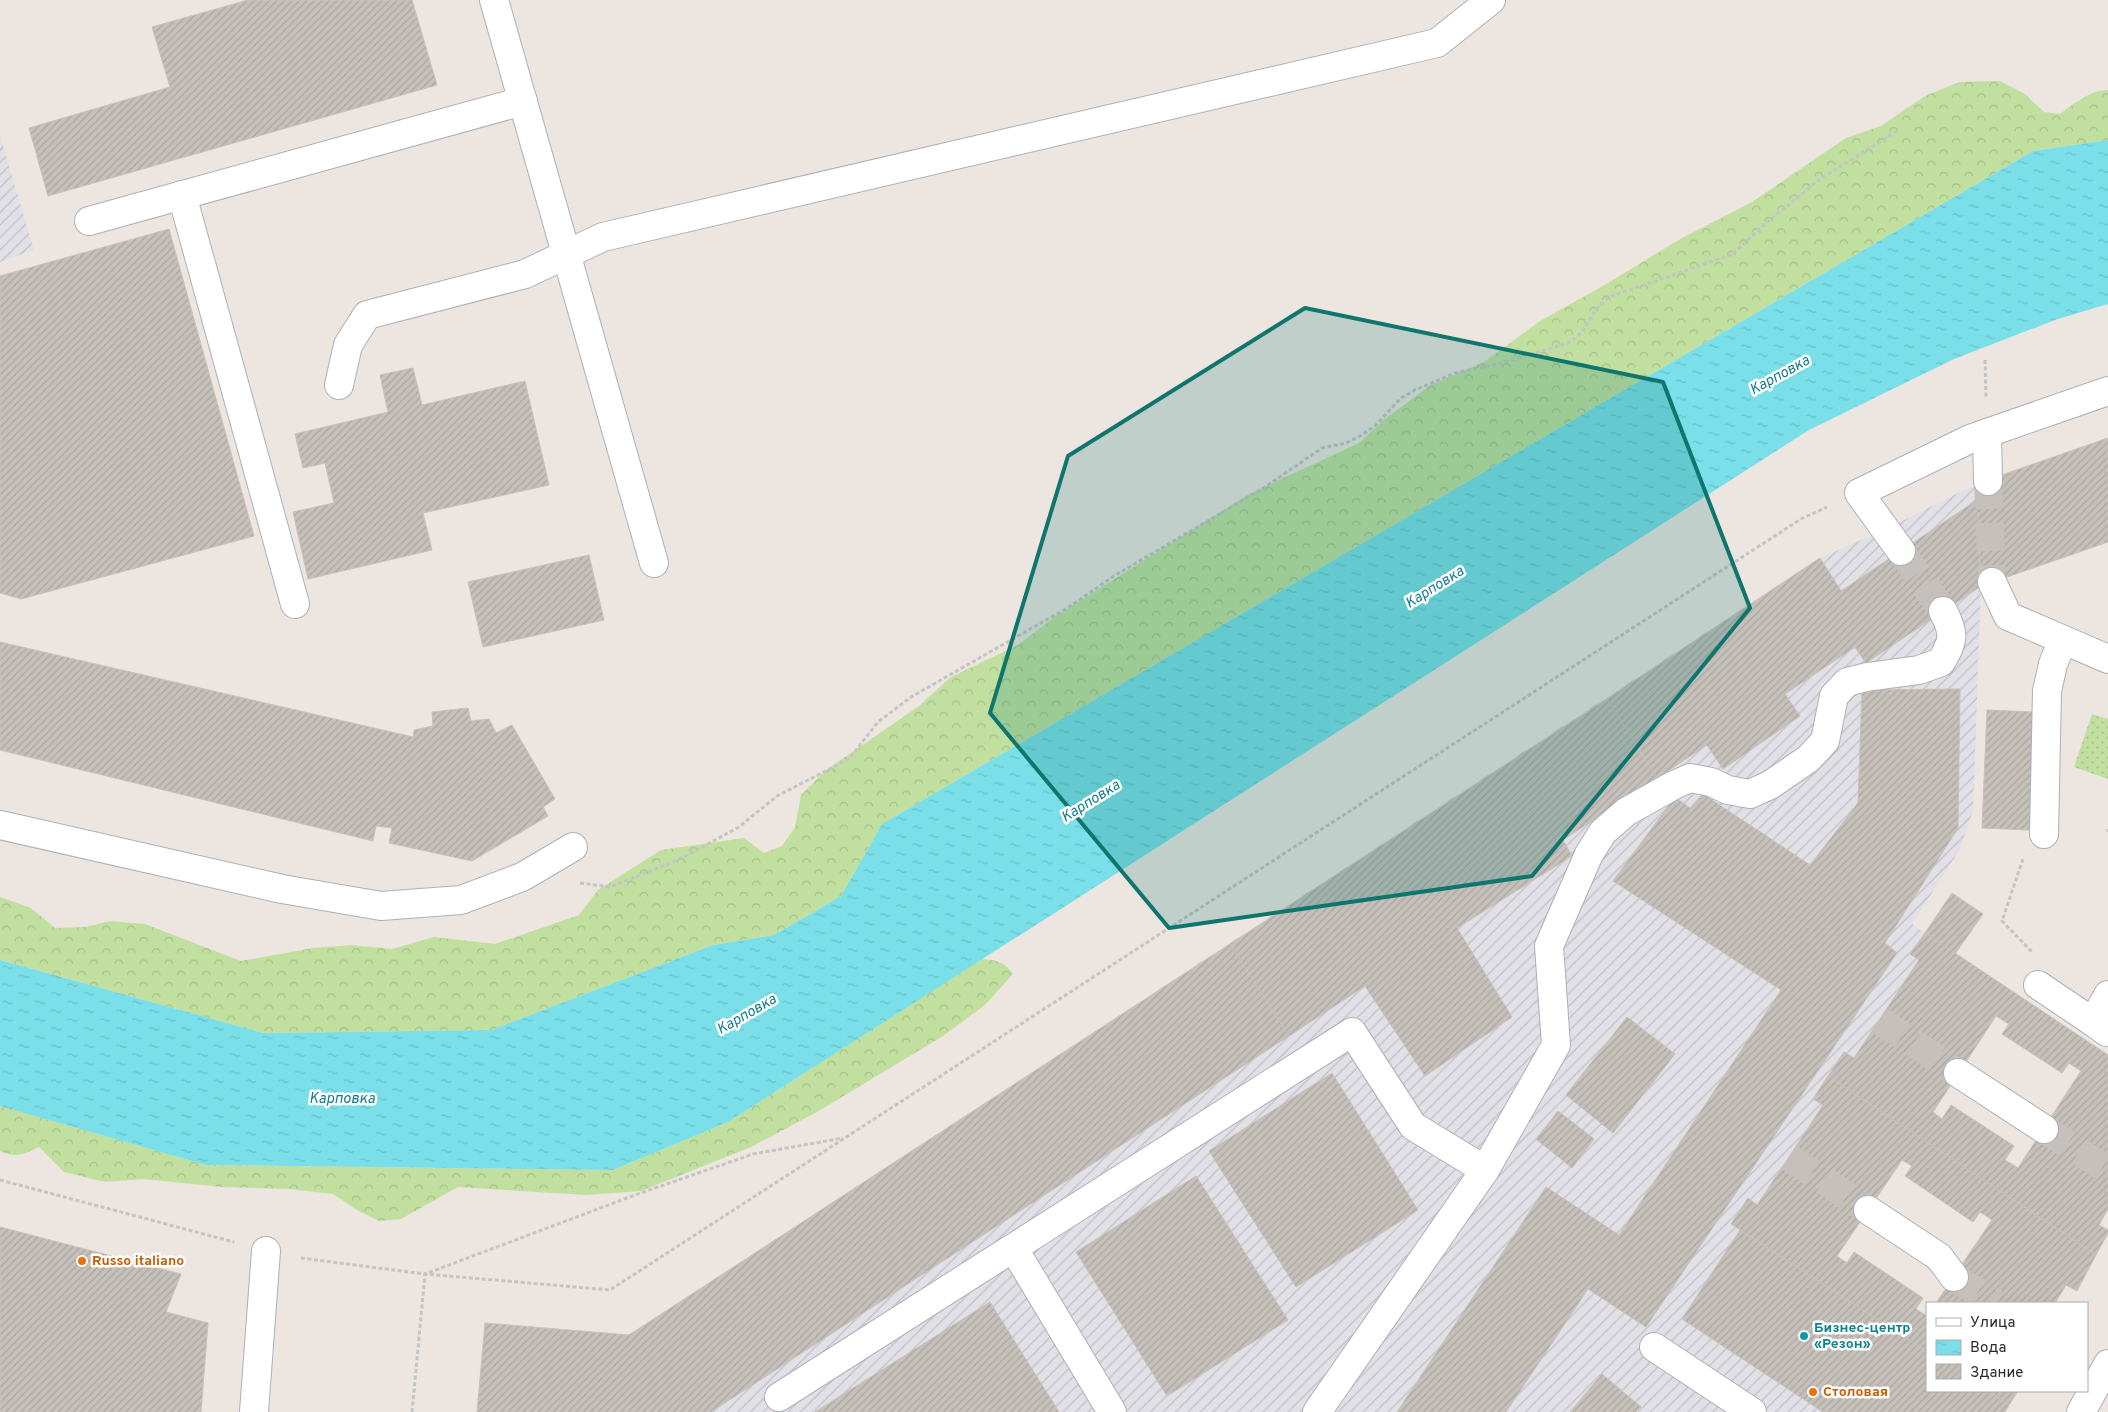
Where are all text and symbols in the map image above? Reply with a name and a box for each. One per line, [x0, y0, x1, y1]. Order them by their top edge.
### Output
water label: Карповка [1747, 352, 1814, 400]
water label: Карповка [1402, 562, 1468, 614]
water label: Карповка [1058, 776, 1124, 828]
water label: Карповка [714, 990, 781, 1040]
water label: Карповка [309, 1090, 375, 1109]
place label: Russo italiano [92, 1253, 184, 1270]
marker: Russo italiano [76, 1255, 88, 1267]
legend [1926, 1302, 2088, 1392]
text: Улица [1970, 1314, 2015, 1333]
place label: Бизнес-центр «Резон» [1814, 1320, 1910, 1353]
marker: Бизнес-центр «Резон» [1798, 1330, 1810, 1342]
text: Вода [1970, 1339, 2006, 1358]
text: Здание [1970, 1364, 2023, 1383]
place label: Столовая [1823, 1384, 1888, 1401]
marker: Столовая [1807, 1386, 1819, 1398]

